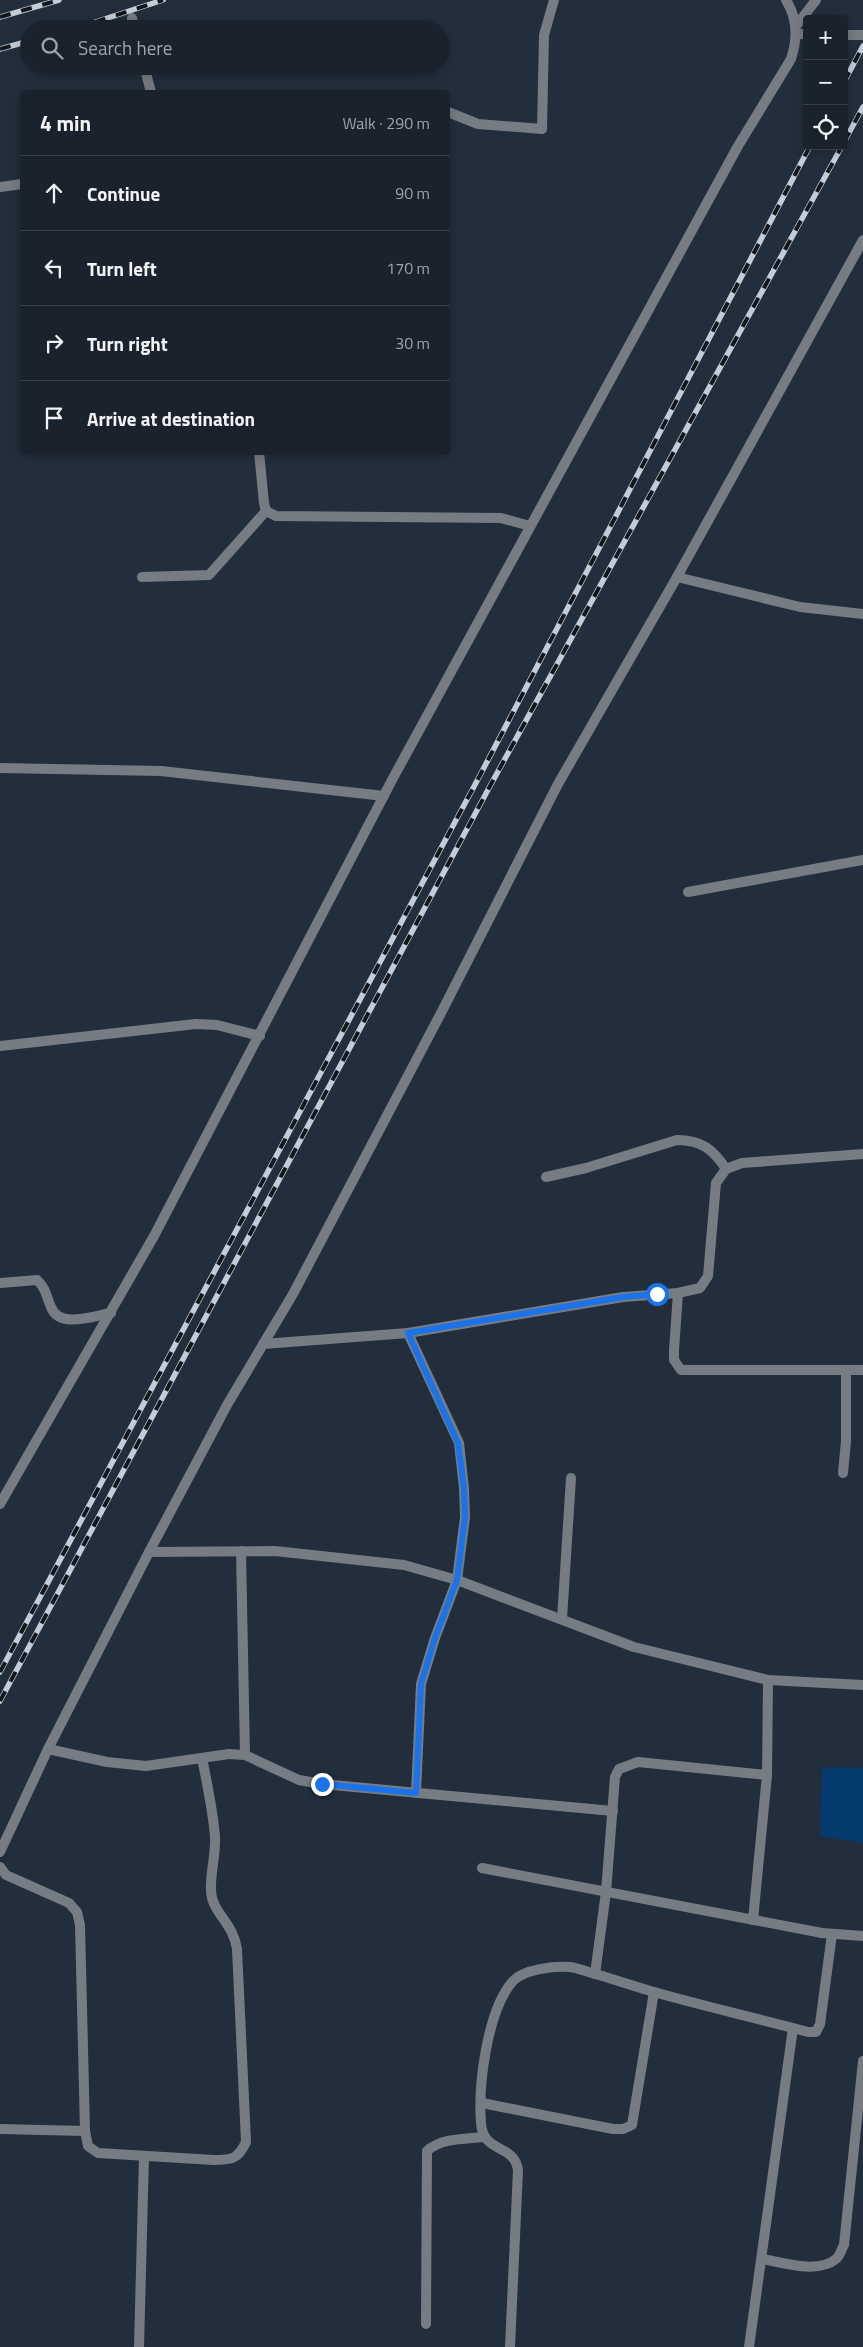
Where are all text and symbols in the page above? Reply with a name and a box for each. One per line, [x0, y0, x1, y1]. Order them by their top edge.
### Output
map controls [803, 15, 848, 150]
button: + [803, 15, 848, 60]
search box [20, 20, 450, 75]
text: Search here [78, 33, 172, 62]
icon: search [38, 34, 66, 62]
button: − [803, 60, 848, 105]
button: locate [803, 105, 848, 150]
text: 4 min [40, 107, 91, 139]
text: Walk · 290 m [342, 111, 430, 135]
icon: ahead [40, 179, 68, 207]
text: Continue [87, 179, 160, 208]
text: 90 m [395, 181, 430, 205]
icon: left [40, 254, 68, 282]
text: Turn left [87, 254, 157, 283]
text: 170 m [386, 256, 430, 280]
icon: right [40, 329, 68, 357]
text: Turn right [87, 329, 168, 358]
text: 30 m [395, 331, 430, 355]
icon: arrive [40, 404, 68, 432]
text: Arrive at destination [87, 404, 255, 433]
route start [646, 1283, 669, 1306]
route end [311, 1773, 334, 1796]

